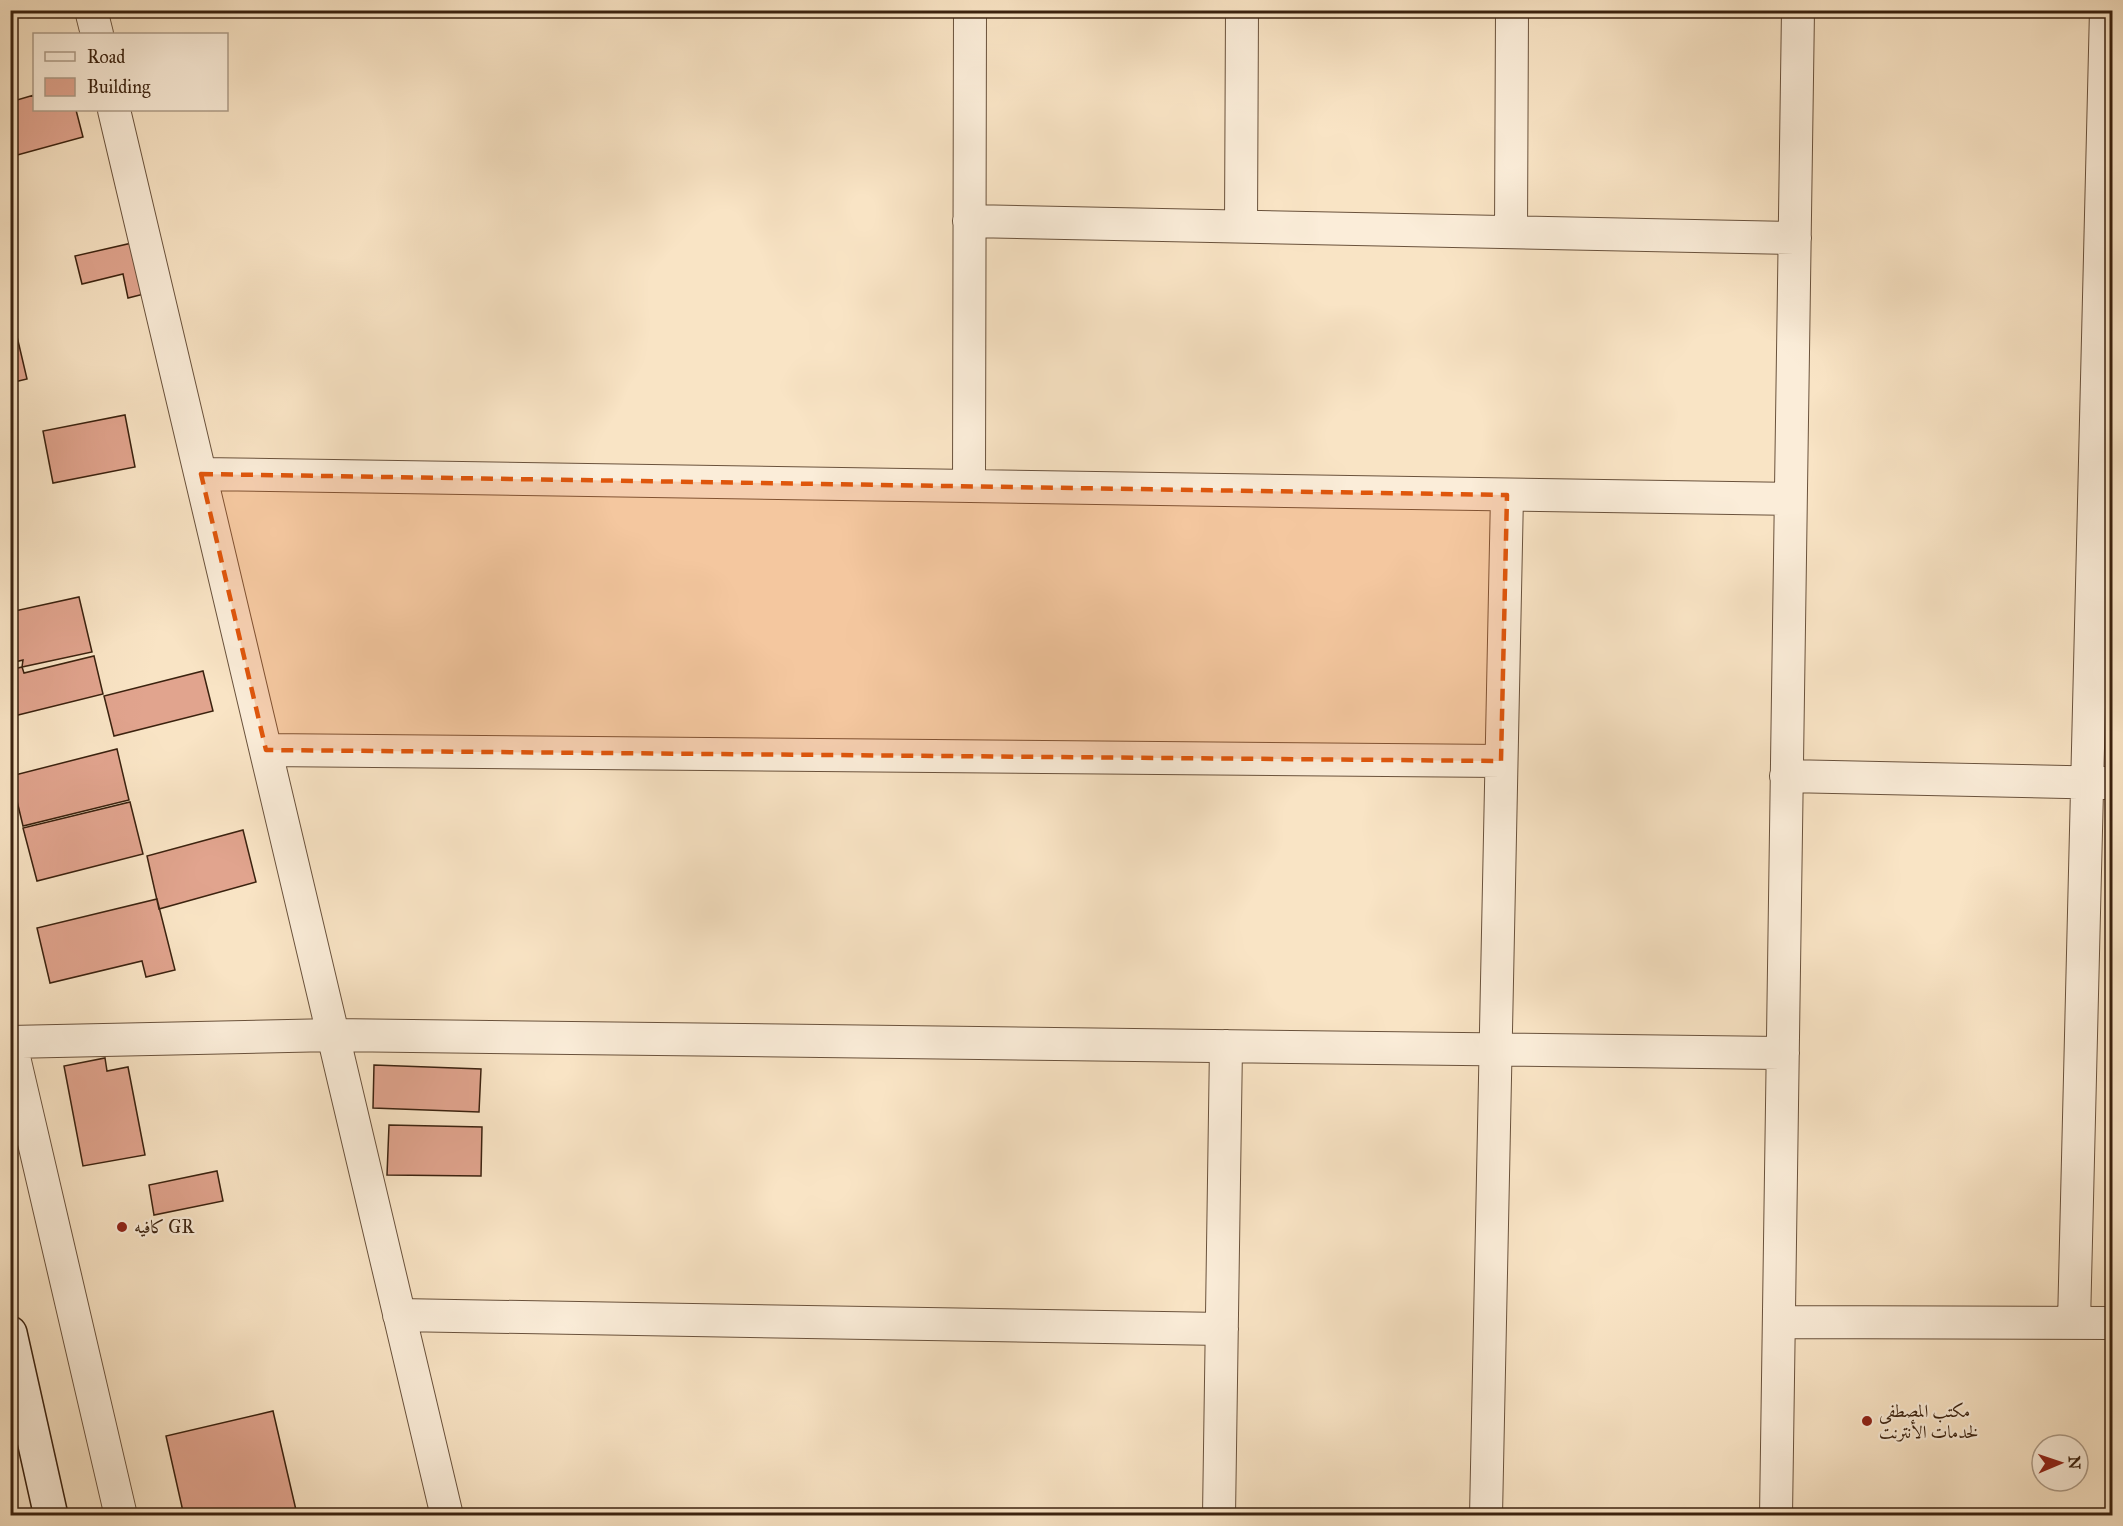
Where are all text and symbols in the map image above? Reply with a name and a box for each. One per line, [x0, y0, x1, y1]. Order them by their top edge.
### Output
legend [33, 33, 228, 111]
text: Road [87, 46, 125, 68]
text: Building [87, 76, 151, 99]
place label: كافيه GR [134, 1216, 196, 1238]
marker: كافيه GR [115, 1220, 129, 1234]
place label: مكتب المصطفى لخدمات الأنترنت [1879, 1400, 1978, 1443]
marker: مكتب المصطفى لخدمات الأنترنت [1860, 1414, 1874, 1428]
north arrow [2030, 1433, 2090, 1493]
text: N [2065, 1455, 2084, 1470]

